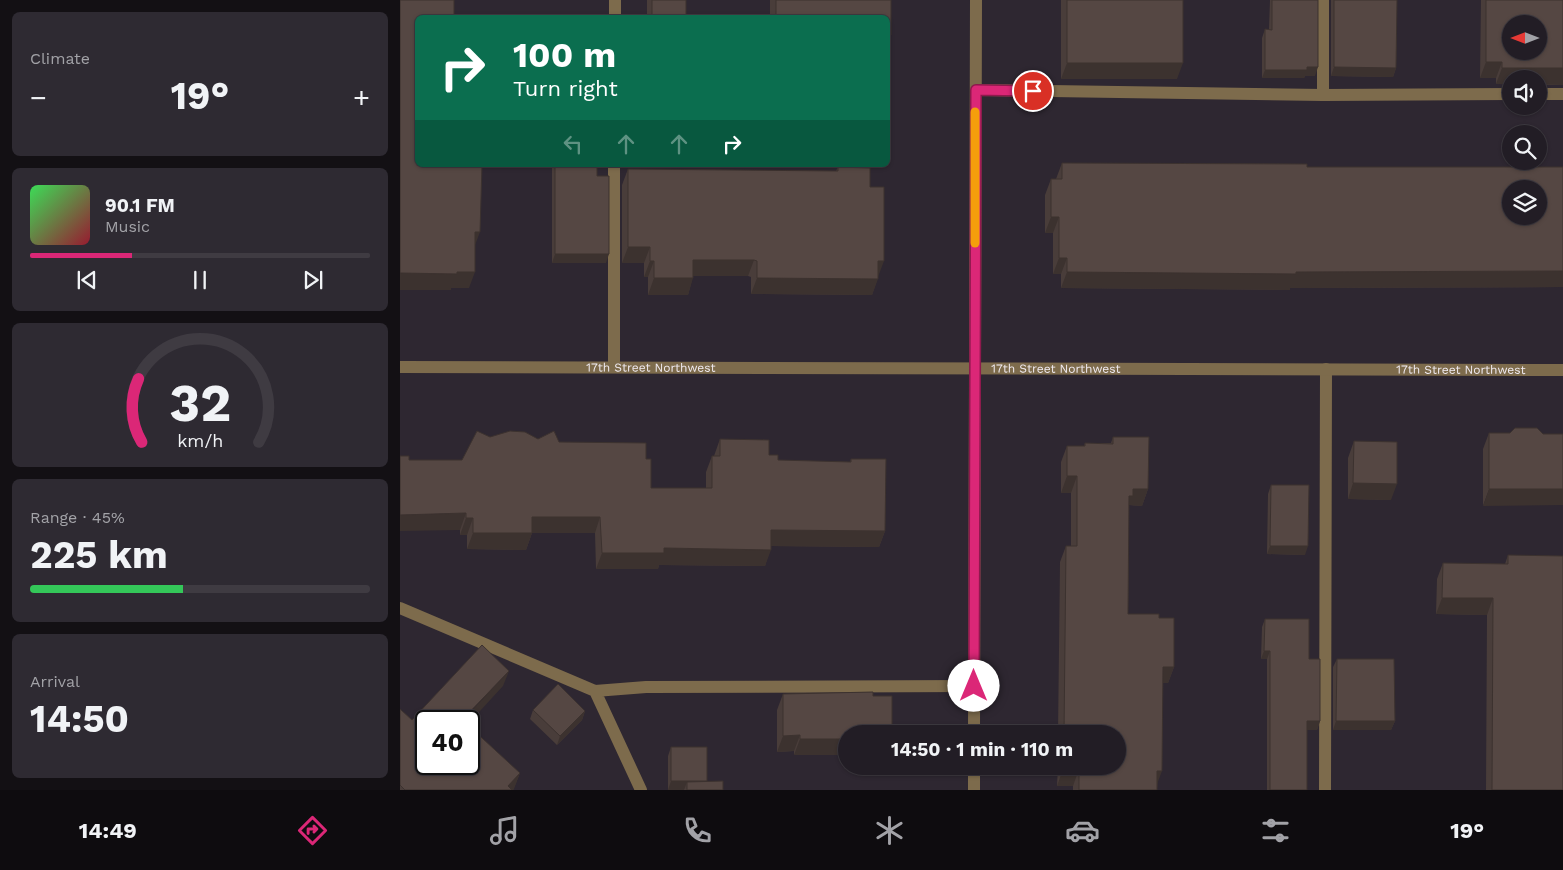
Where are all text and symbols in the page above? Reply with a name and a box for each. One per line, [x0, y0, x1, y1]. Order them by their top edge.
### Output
north arrow [1502, 15, 1548, 60]
map controls [1502, 15, 1547, 225]
text: 100 m [513, 34, 616, 76]
icon: right [430, 35, 495, 100]
text: Climate [30, 49, 90, 68]
pin [1012, 70, 1054, 112]
button: sound [1502, 70, 1547, 115]
text: 19° [171, 74, 229, 118]
text: Turn right [513, 76, 618, 101]
icon: arrive [1019, 77, 1047, 105]
text: − [30, 81, 47, 114]
text: + [353, 81, 370, 114]
button: search [1502, 125, 1547, 170]
icon: left [559, 130, 587, 158]
icon: ahead [612, 130, 640, 158]
icon: ahead [665, 130, 693, 158]
icon: right [718, 130, 746, 158]
button: layers [1502, 180, 1547, 225]
text: 90.1 FM [105, 194, 175, 217]
text: Music [105, 217, 150, 236]
icon: previous [73, 266, 101, 294]
icon: pause [186, 266, 214, 294]
icon: next [299, 266, 327, 294]
street label: 17th Street Northwest [586, 360, 716, 375]
street label: 17th Street Northwest [991, 362, 1121, 376]
street label: 17th Street Northwest [1396, 363, 1526, 377]
text: 32 [169, 373, 231, 434]
text: km/h [177, 430, 223, 451]
text: Range · 45% [30, 508, 125, 527]
text: 225 km [30, 533, 168, 577]
position arrow [947, 659, 999, 711]
text: Arrival [30, 672, 80, 691]
text: 14:50 [30, 697, 129, 741]
speed limit sign: 40 [415, 710, 480, 775]
text: 14:50 · 1 min · 110 m [891, 738, 1073, 761]
icon: directions [295, 813, 330, 848]
icon: music [487, 813, 522, 848]
icon: phone [680, 813, 715, 848]
icon: climate [872, 813, 907, 848]
icon: car [1065, 813, 1100, 848]
icon: filters [1258, 813, 1293, 848]
text: 14:49 [79, 818, 137, 843]
text: 19° [1450, 818, 1484, 843]

